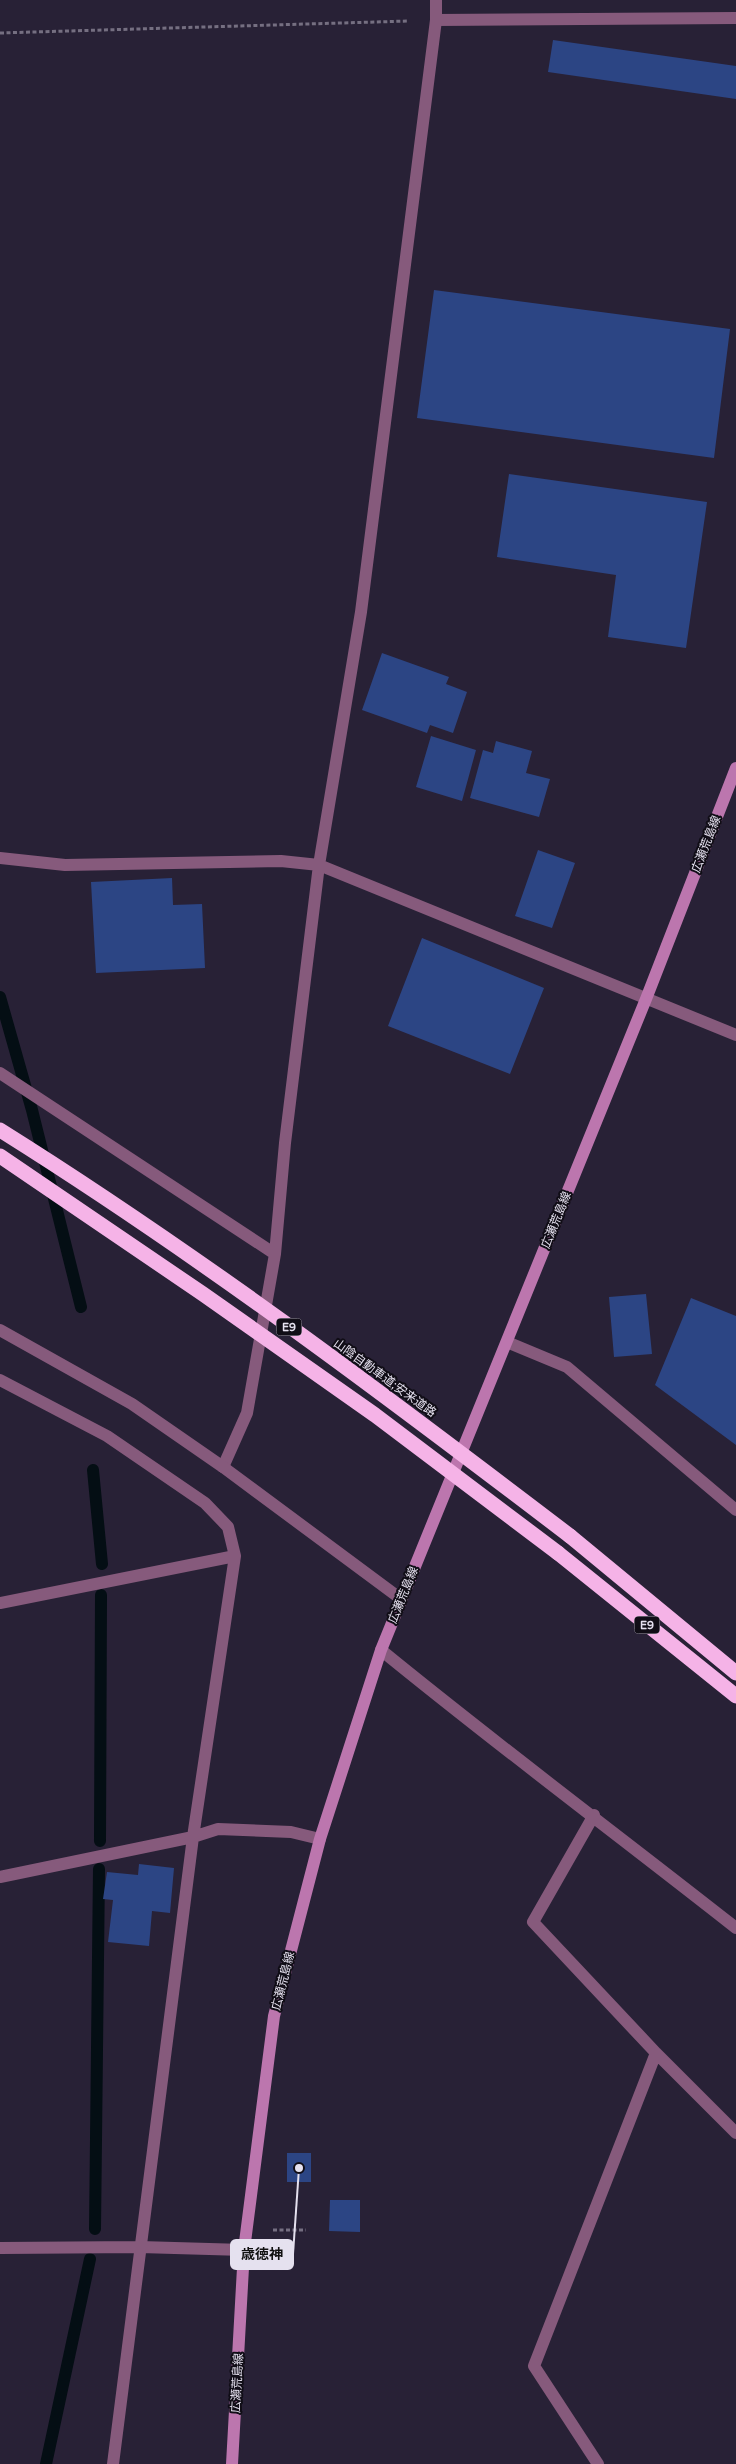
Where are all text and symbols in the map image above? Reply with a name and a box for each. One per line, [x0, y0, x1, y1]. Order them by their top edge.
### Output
street label: 広瀬荒島線 [689, 813, 723, 875]
street label: 広瀬荒島線 [538, 1190, 574, 1250]
road number: E9 [276, 1318, 302, 1335]
street label: 山陰自動車道;安来道路 [331, 1336, 439, 1420]
street label: 広瀬荒島線 [385, 1565, 421, 1625]
road number: E9 [634, 1616, 660, 1634]
street label: 広瀬荒島線 [269, 1950, 297, 2012]
callout: 歳徳神 [231, 2240, 293, 2269]
text: 歳徳神 [241, 2246, 283, 2263]
street label: 広瀬荒島線 [228, 2353, 246, 2413]

